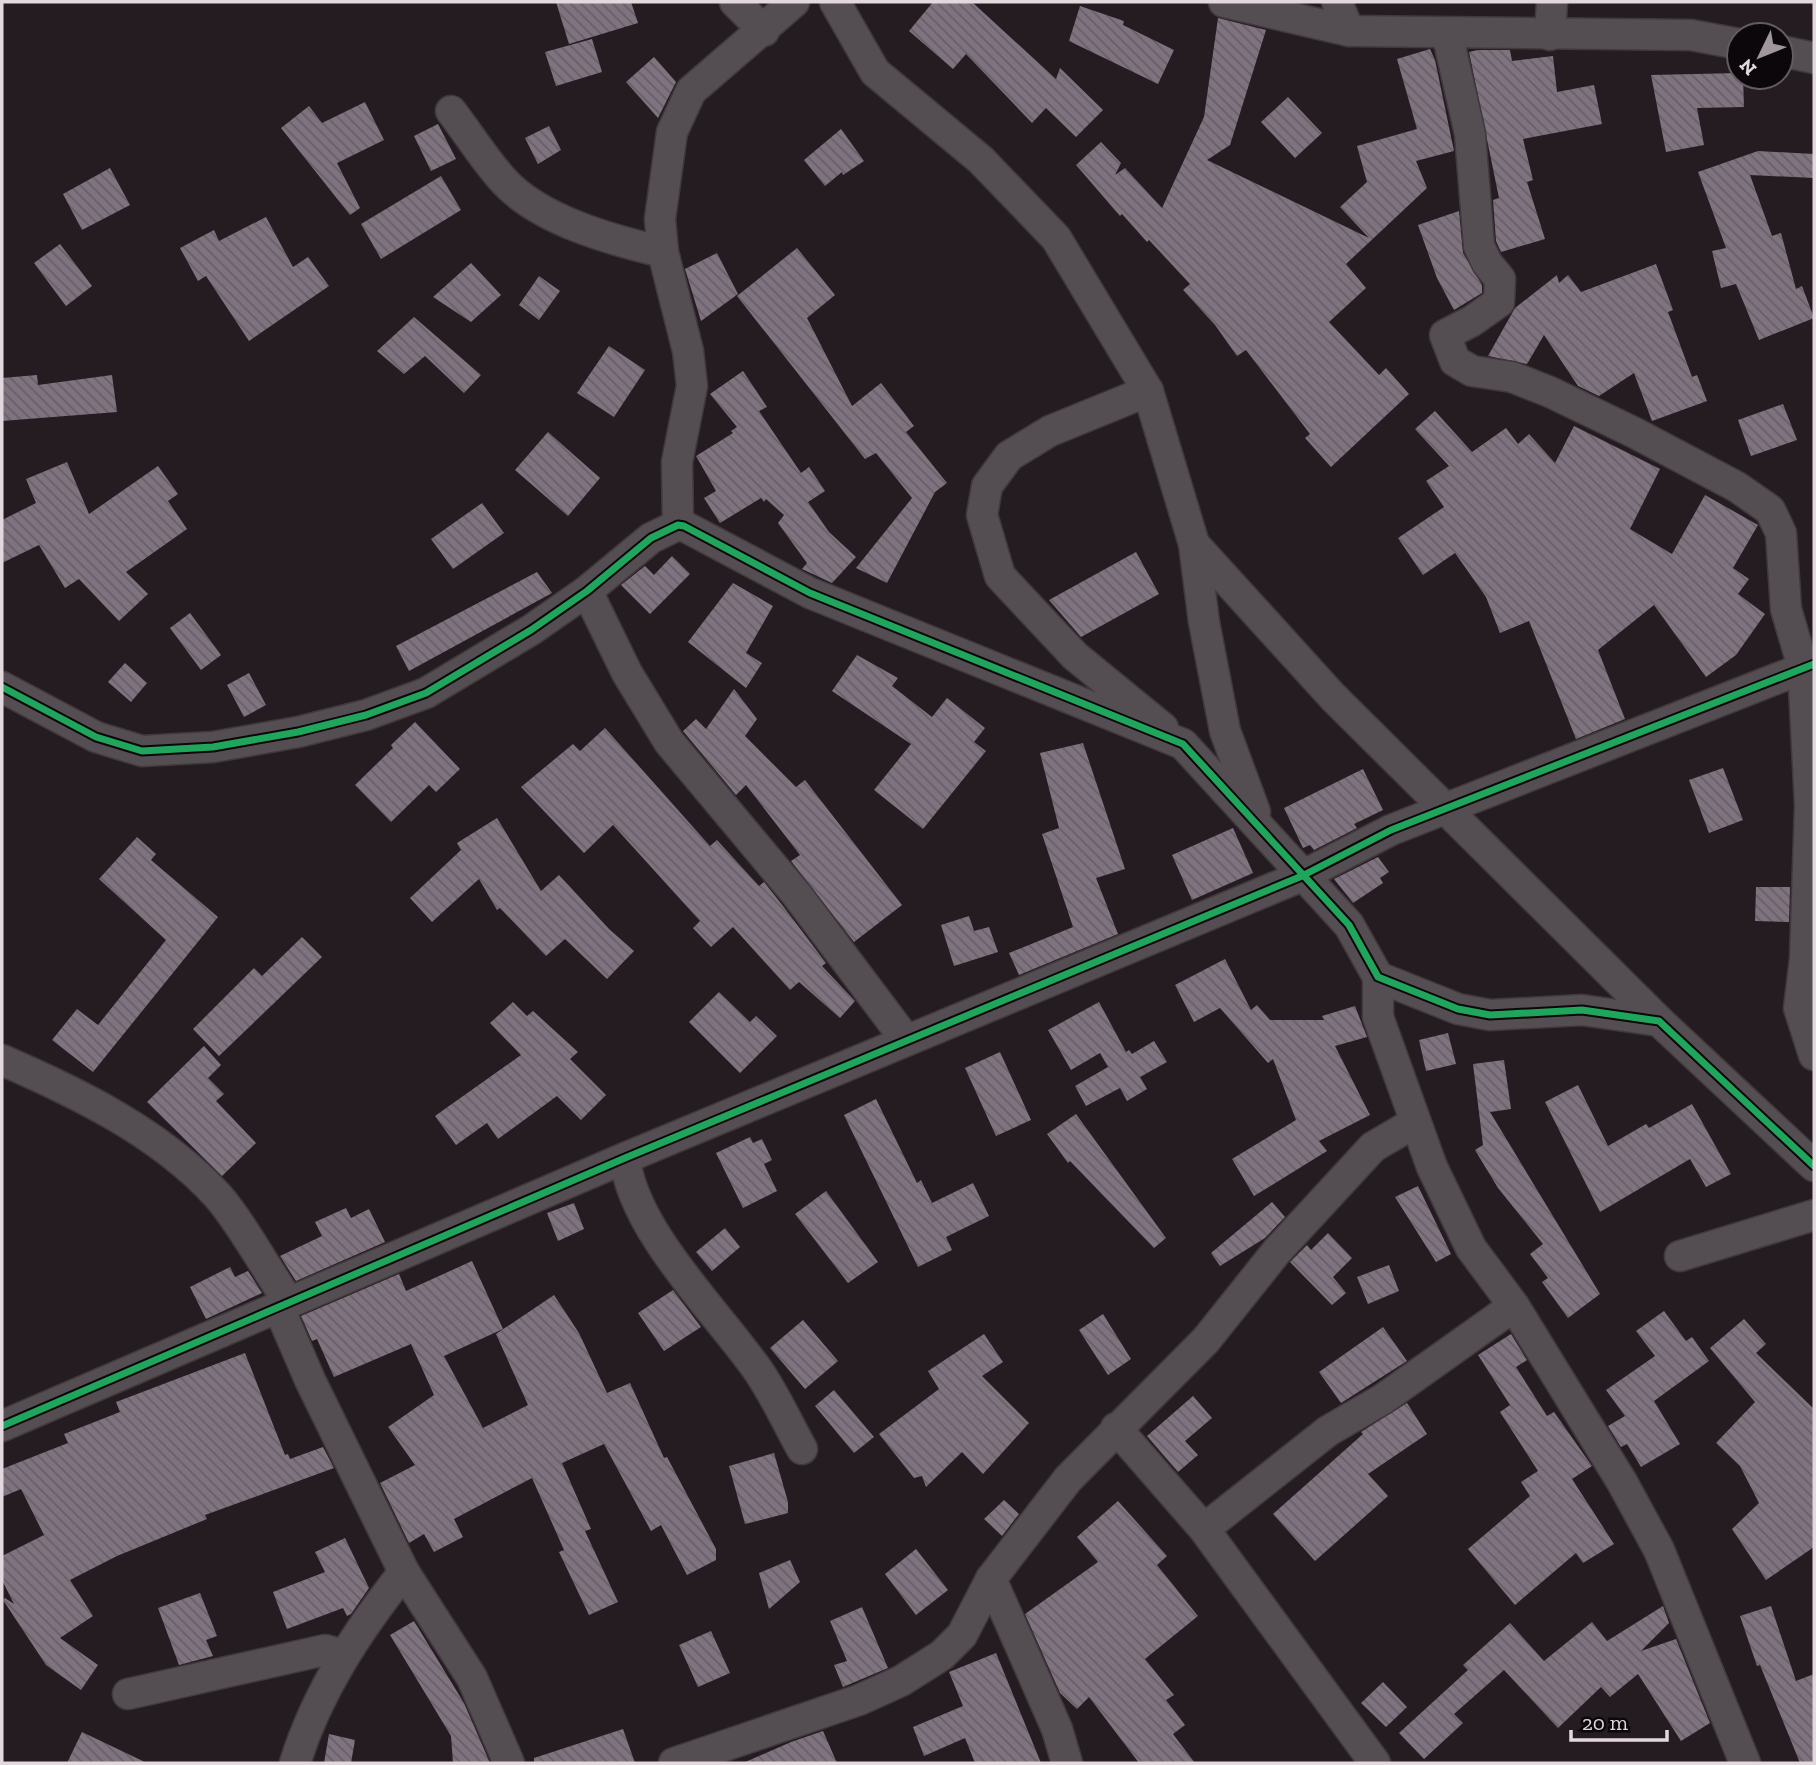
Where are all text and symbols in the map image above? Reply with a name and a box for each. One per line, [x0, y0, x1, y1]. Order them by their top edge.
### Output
north arrow [1725, 21, 1795, 91]
text: N [1735, 54, 1761, 80]
scale bar [1571, 1698, 1667, 1742]
text: 20 m [1582, 1710, 1628, 1735]

